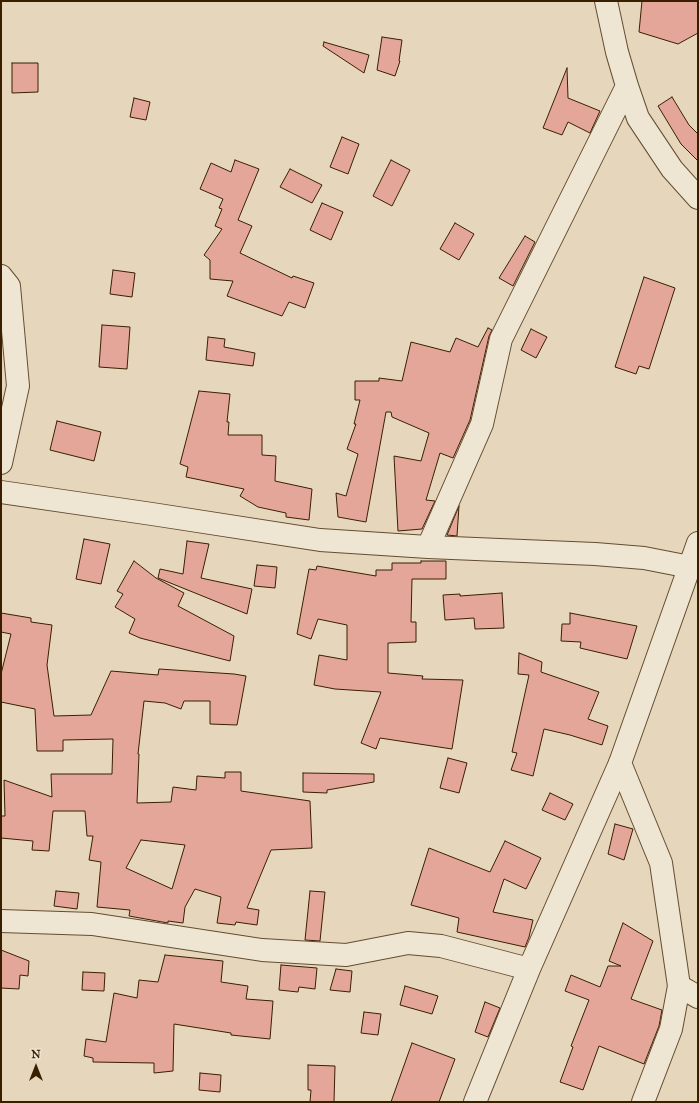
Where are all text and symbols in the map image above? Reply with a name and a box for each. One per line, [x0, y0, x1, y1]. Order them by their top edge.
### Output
north arrow [16, 1047, 56, 1087]
text: N [31, 1048, 41, 1061]

